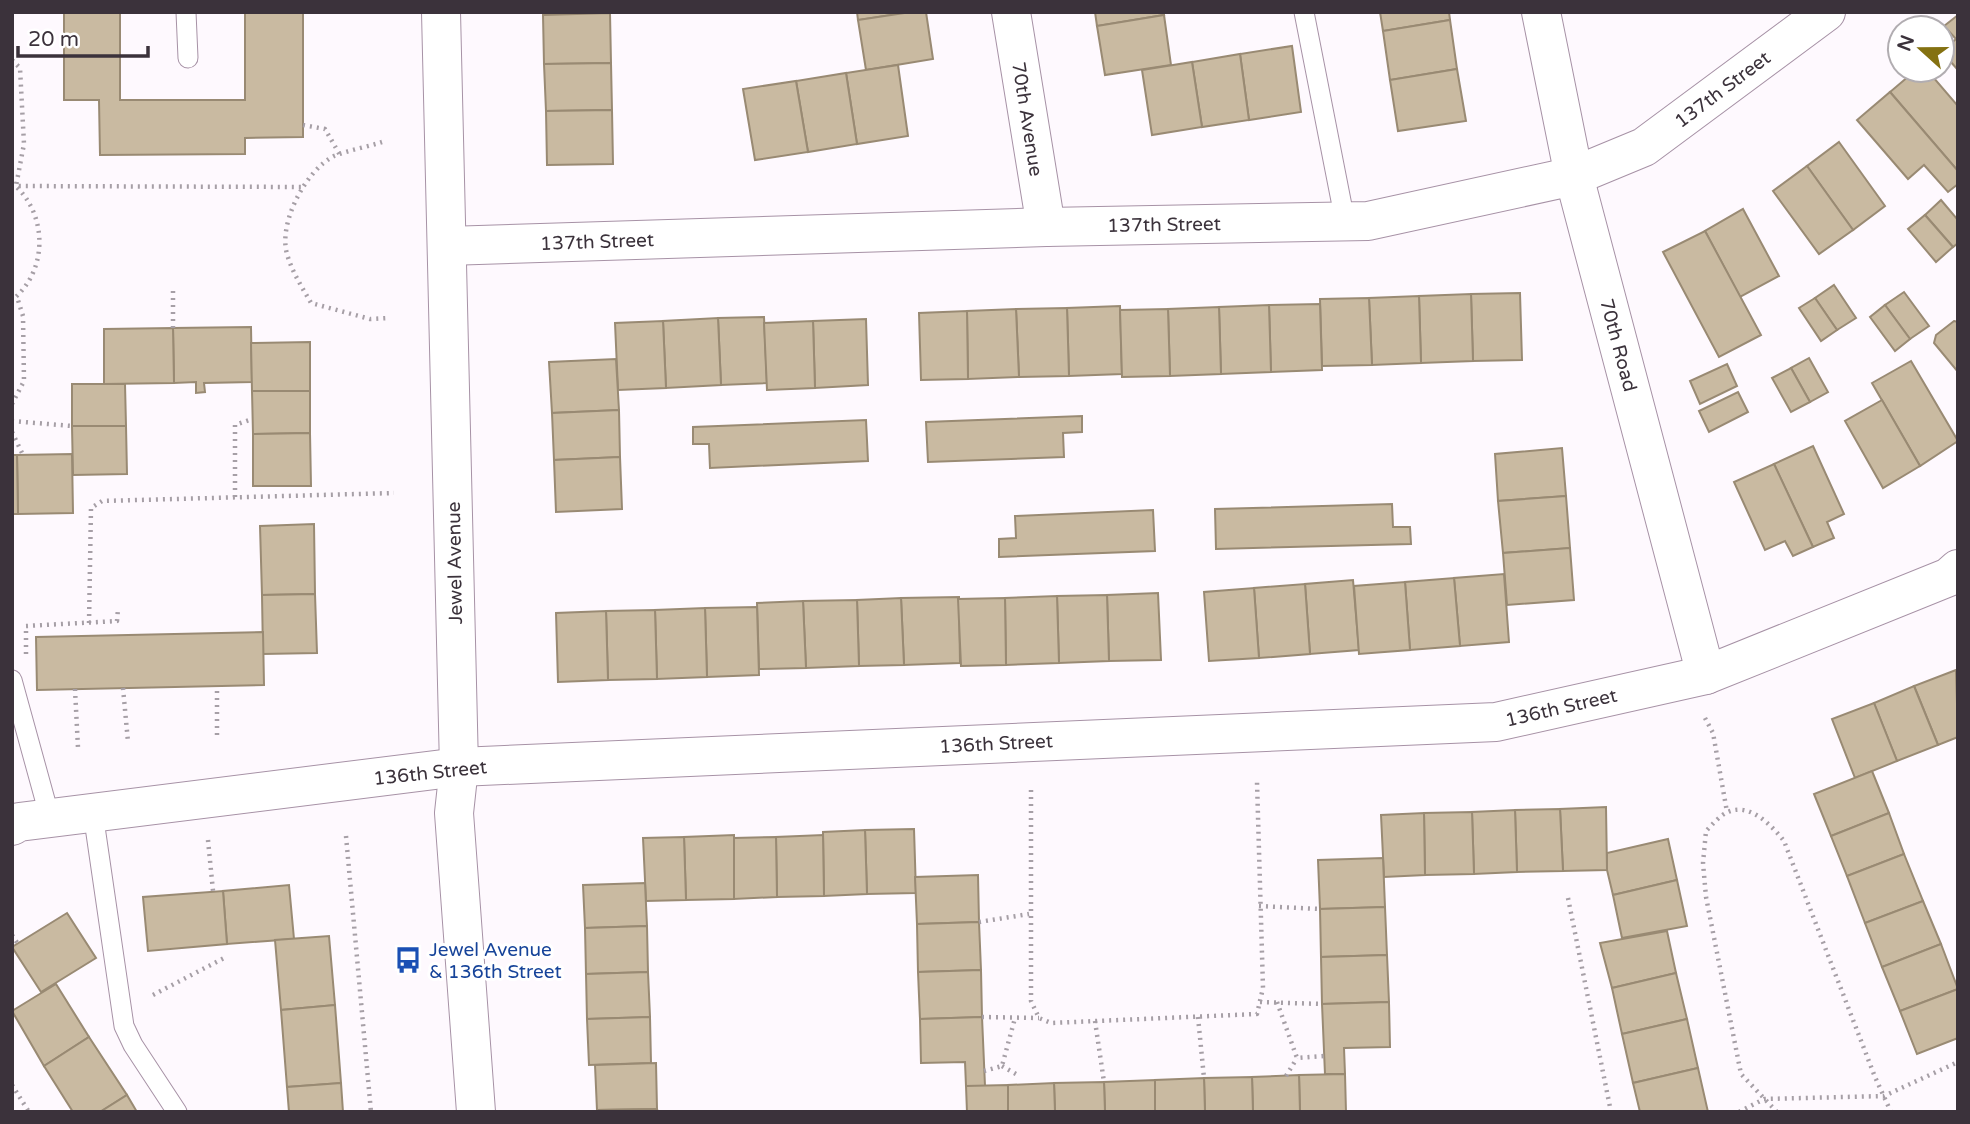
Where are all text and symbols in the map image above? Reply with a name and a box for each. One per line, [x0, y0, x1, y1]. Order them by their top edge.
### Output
scale bar [18, 14, 147, 58]
north arrow [1886, 14, 1956, 84]
text: 20 m [28, 27, 79, 52]
text: N [1893, 32, 1919, 54]
street label: 137th Street [1671, 47, 1775, 133]
street label: 70th Avenue [1007, 60, 1047, 178]
street label: 137th Street [1107, 213, 1221, 237]
street label: 137th Street [540, 229, 654, 255]
street label: 70th Road [1595, 296, 1641, 394]
street label: Jewel Avenue [443, 501, 467, 625]
street label: 136th Street [1503, 684, 1619, 732]
street label: 136th Street [939, 730, 1053, 758]
street label: 136th Street [372, 756, 488, 790]
place label: Jewel Avenue & 136th Street [429, 939, 562, 983]
bus stop icon: Jewel Avenue & 136th Street [393, 945, 423, 975]

